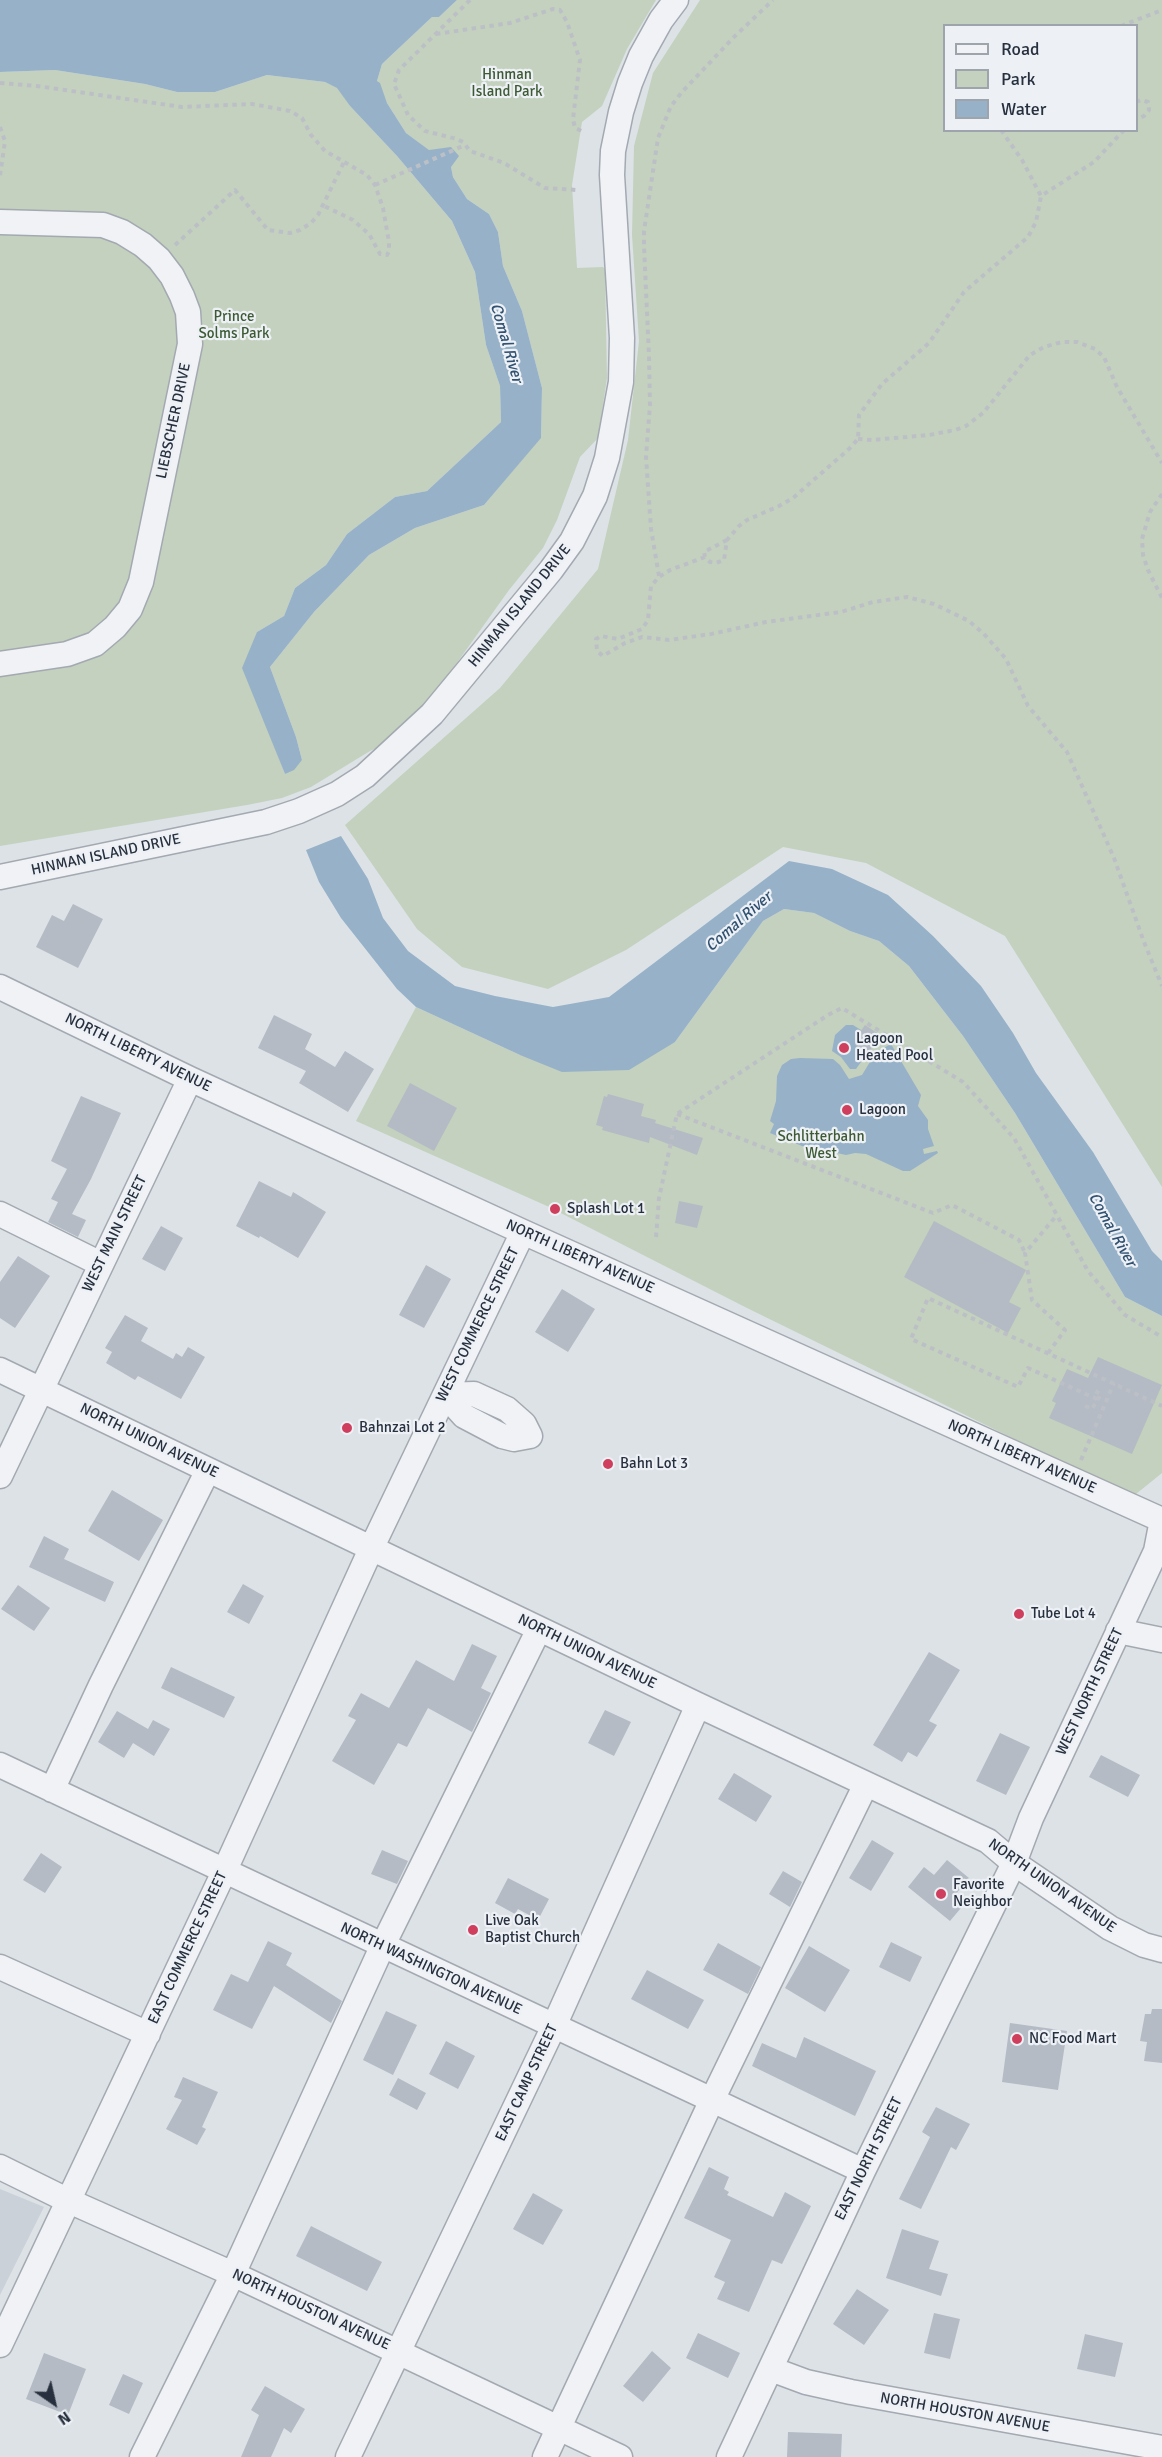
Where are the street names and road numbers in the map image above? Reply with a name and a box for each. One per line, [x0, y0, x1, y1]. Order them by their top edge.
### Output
street label: LIEBSCHER DRIVE [153, 361, 195, 481]
street label: HINMAN ISLAND DRIVE [465, 541, 575, 671]
street label: HINMAN ISLAND DRIVE [30, 830, 182, 880]
street label: NORTH LIBERTY AVENUE [62, 1010, 214, 1096]
street label: WEST MAIN STREET [79, 1173, 151, 1295]
street label: NORTH LIBERTY AVENUE [503, 1216, 657, 1298]
street label: WEST COMMERCE STREET [433, 1245, 523, 1405]
street label: NORTH UNION AVENUE [77, 1400, 221, 1482]
street label: NORTH LIBERTY AVENUE [945, 1416, 1099, 1498]
street label: NORTH UNION AVENUE [515, 1611, 659, 1693]
street label: WEST NORTH STREET [1053, 1626, 1127, 1758]
street label: NORTH UNION AVENUE [985, 1835, 1119, 1937]
street label: EAST COMMERCE STREET [145, 1869, 231, 2027]
street label: NORTH WASHINGTON AVENUE [337, 1919, 525, 2019]
street label: EAST CAMP STREET [492, 2022, 562, 2144]
street label: EAST NORTH STREET [831, 2095, 907, 2223]
street label: NORTH HOUSTON AVENUE [229, 2265, 393, 2355]
street label: NORTH HOUSTON AVENUE [879, 2389, 1051, 2437]

